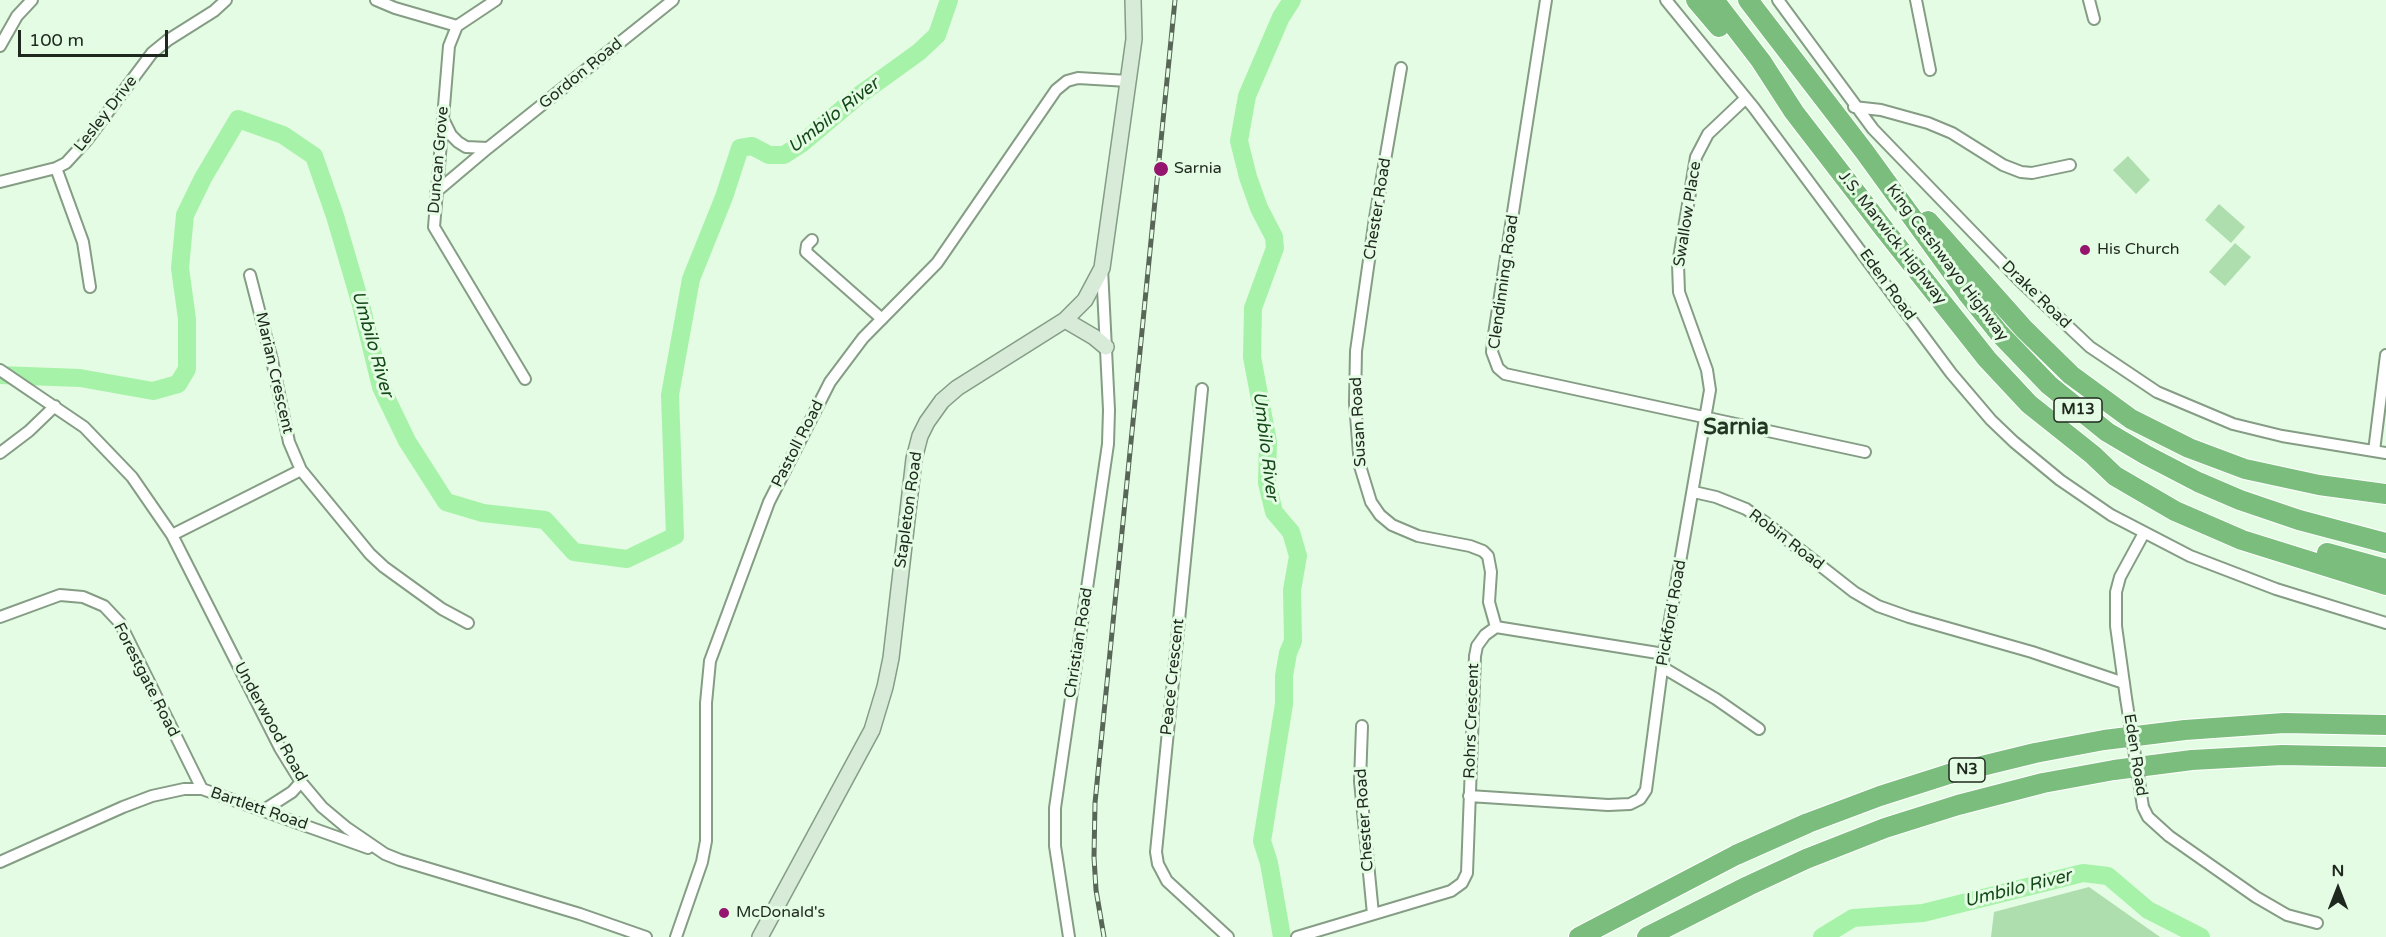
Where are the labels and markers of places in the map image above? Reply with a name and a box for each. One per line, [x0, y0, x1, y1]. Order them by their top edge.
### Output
place label: Sarnia [1174, 159, 1222, 179]
marker: Sarnia [1152, 160, 1170, 178]
place label: His Church [2097, 240, 2179, 260]
marker: His Church [2078, 243, 2092, 257]
place label: McDonald's [736, 903, 825, 923]
marker: McDonald's [717, 906, 731, 920]

